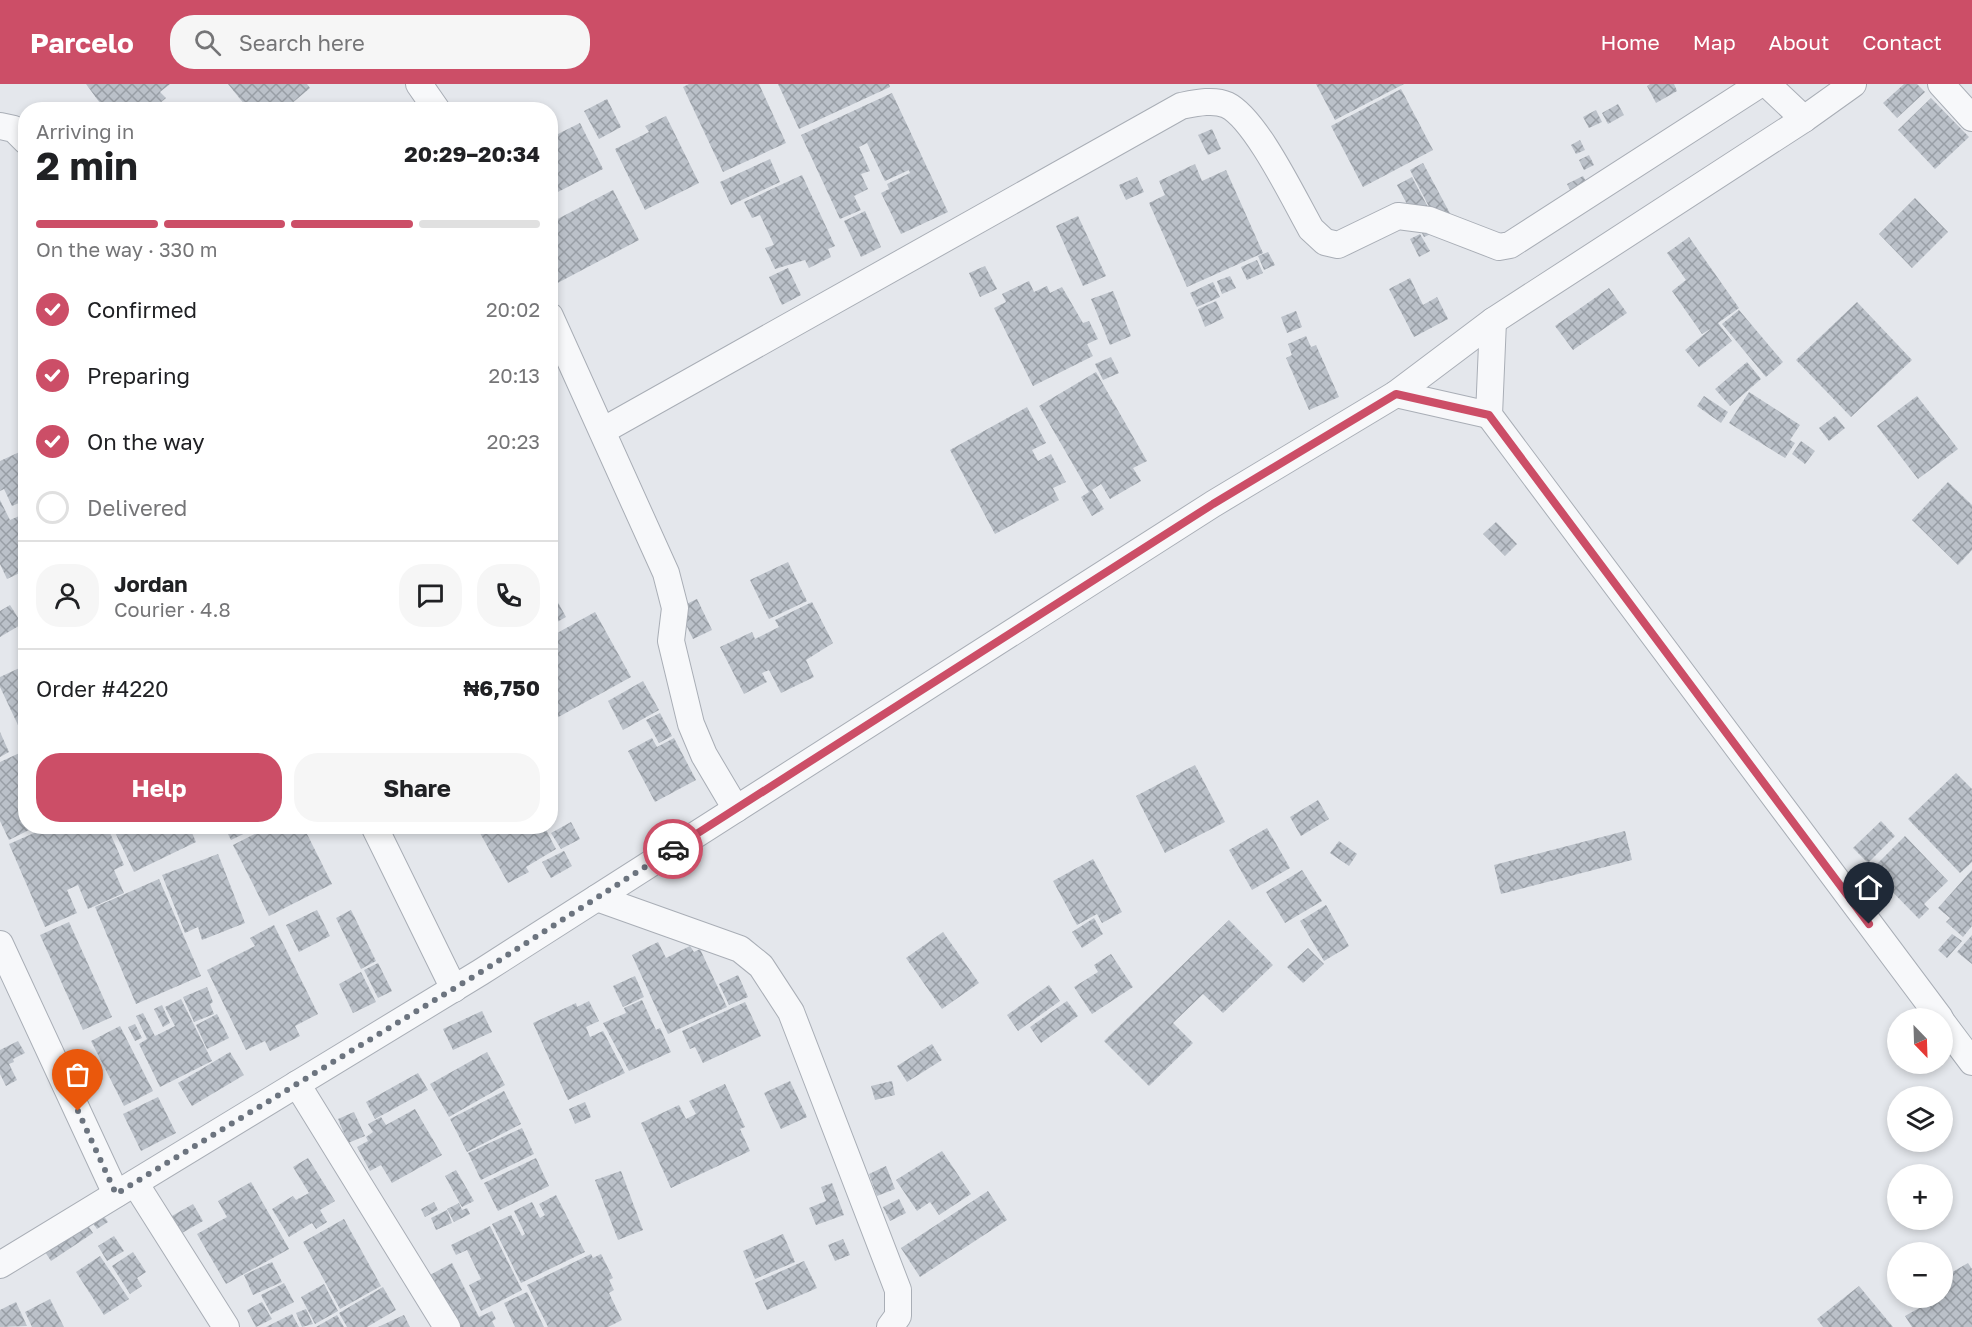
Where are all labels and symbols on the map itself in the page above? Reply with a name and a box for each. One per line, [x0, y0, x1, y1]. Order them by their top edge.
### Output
courier [643, 819, 703, 879]
pin [1843, 862, 1894, 924]
north arrow [1887, 1008, 1953, 1074]
pin [52, 1049, 103, 1111]

